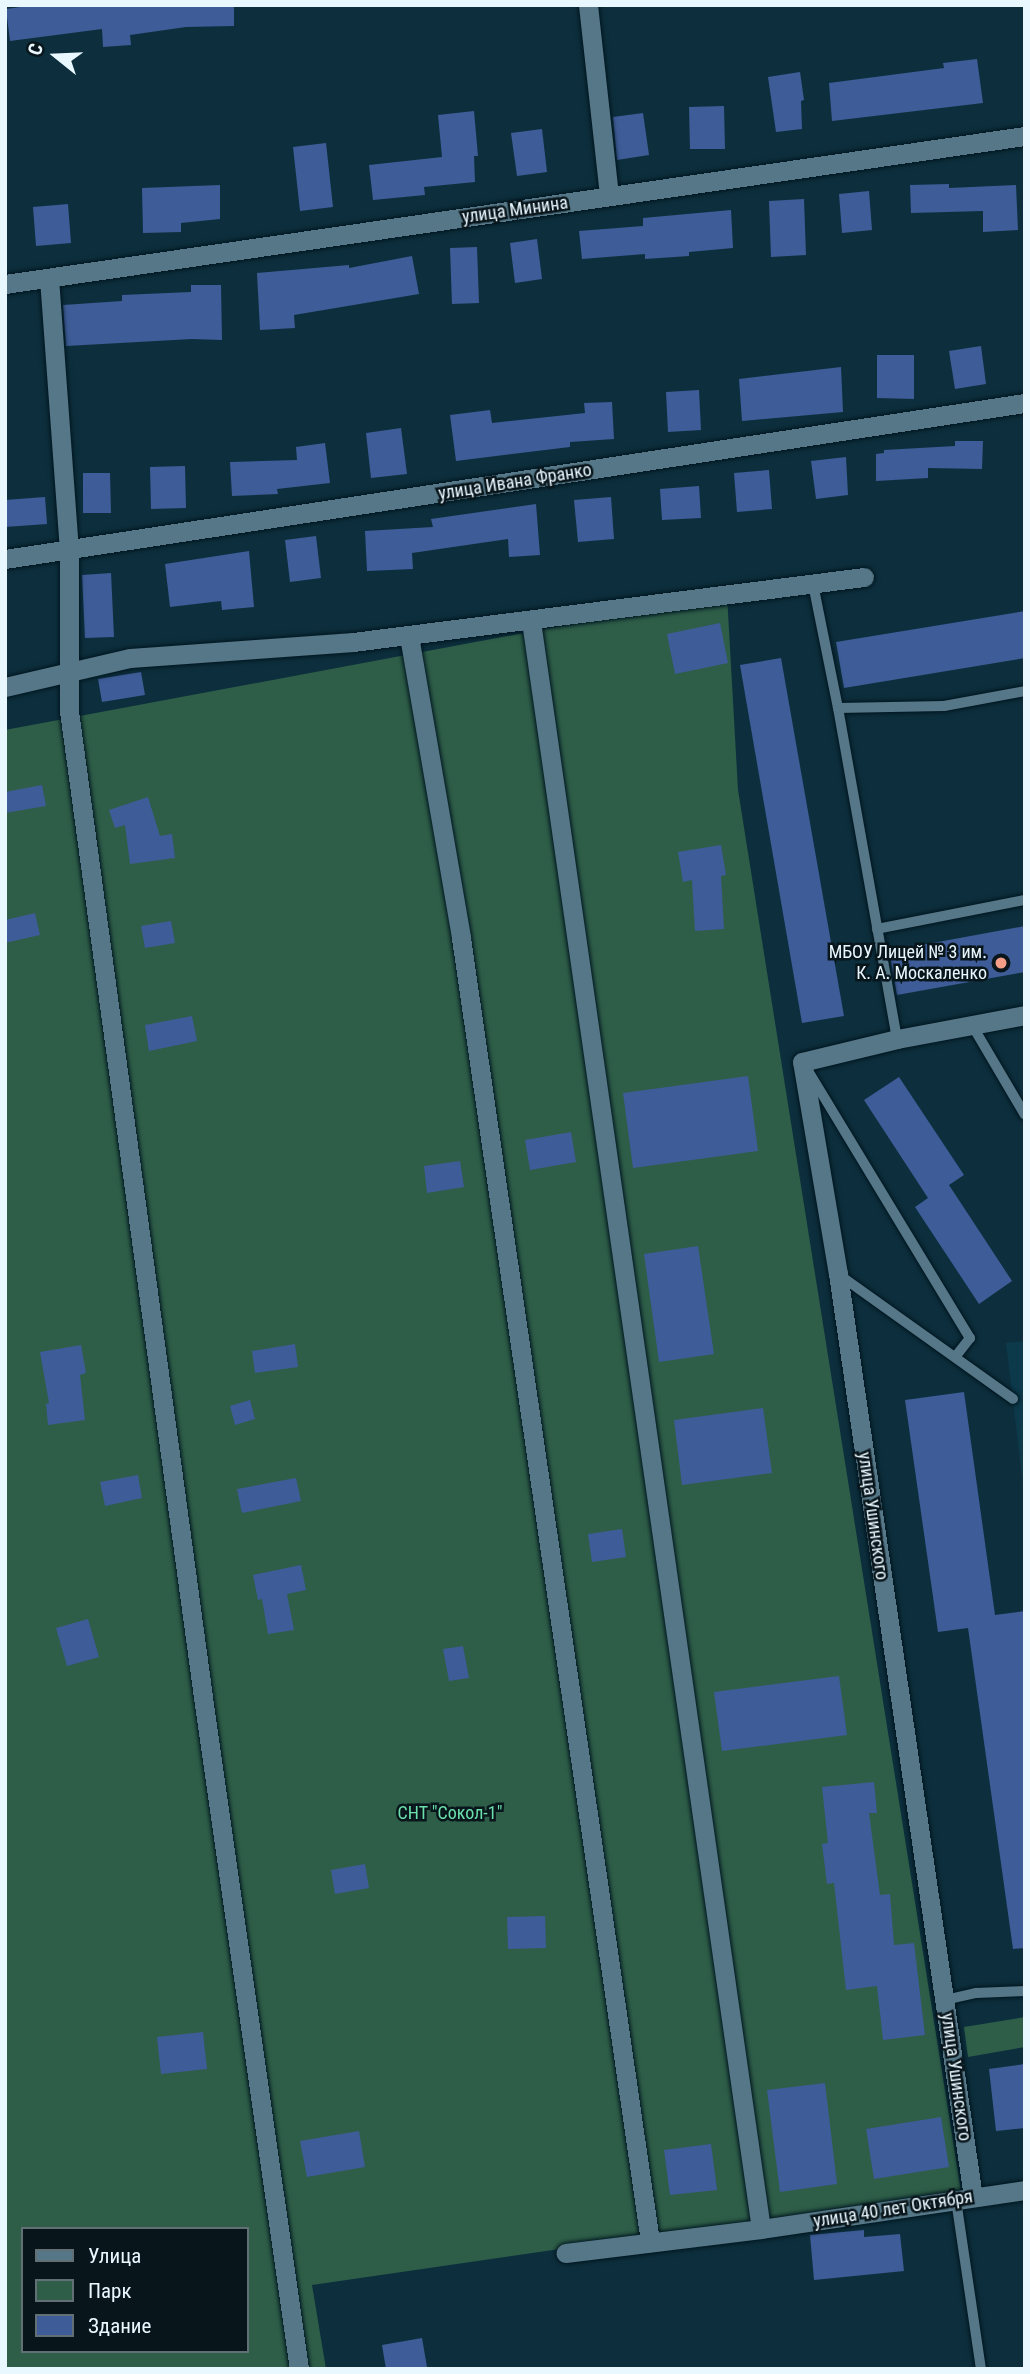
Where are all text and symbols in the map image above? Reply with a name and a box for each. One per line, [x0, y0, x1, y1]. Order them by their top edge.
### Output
north arrow [21, 21, 91, 91]
text: С [23, 41, 48, 58]
street label: улица Минина [461, 192, 569, 228]
street label: улица Ивана Франко [437, 459, 593, 505]
place label: МБОУ Лицей № 3 им. К. А. Москаленко [829, 942, 987, 984]
marker: МБОУ Лицей № 3 им. К. А. Москаленко [993, 955, 1009, 971]
street label: улица Ушинского [853, 1451, 893, 1581]
park label: СНТ "Сокол-1" [397, 1802, 503, 1824]
street label: улица Ушинского [936, 2012, 976, 2142]
street label: улица 40 лет Октября [812, 2186, 974, 2232]
legend [21, 2227, 248, 2353]
text: Улица [88, 2244, 141, 2268]
text: Парк [88, 2279, 132, 2303]
text: Здание [88, 2314, 151, 2338]

